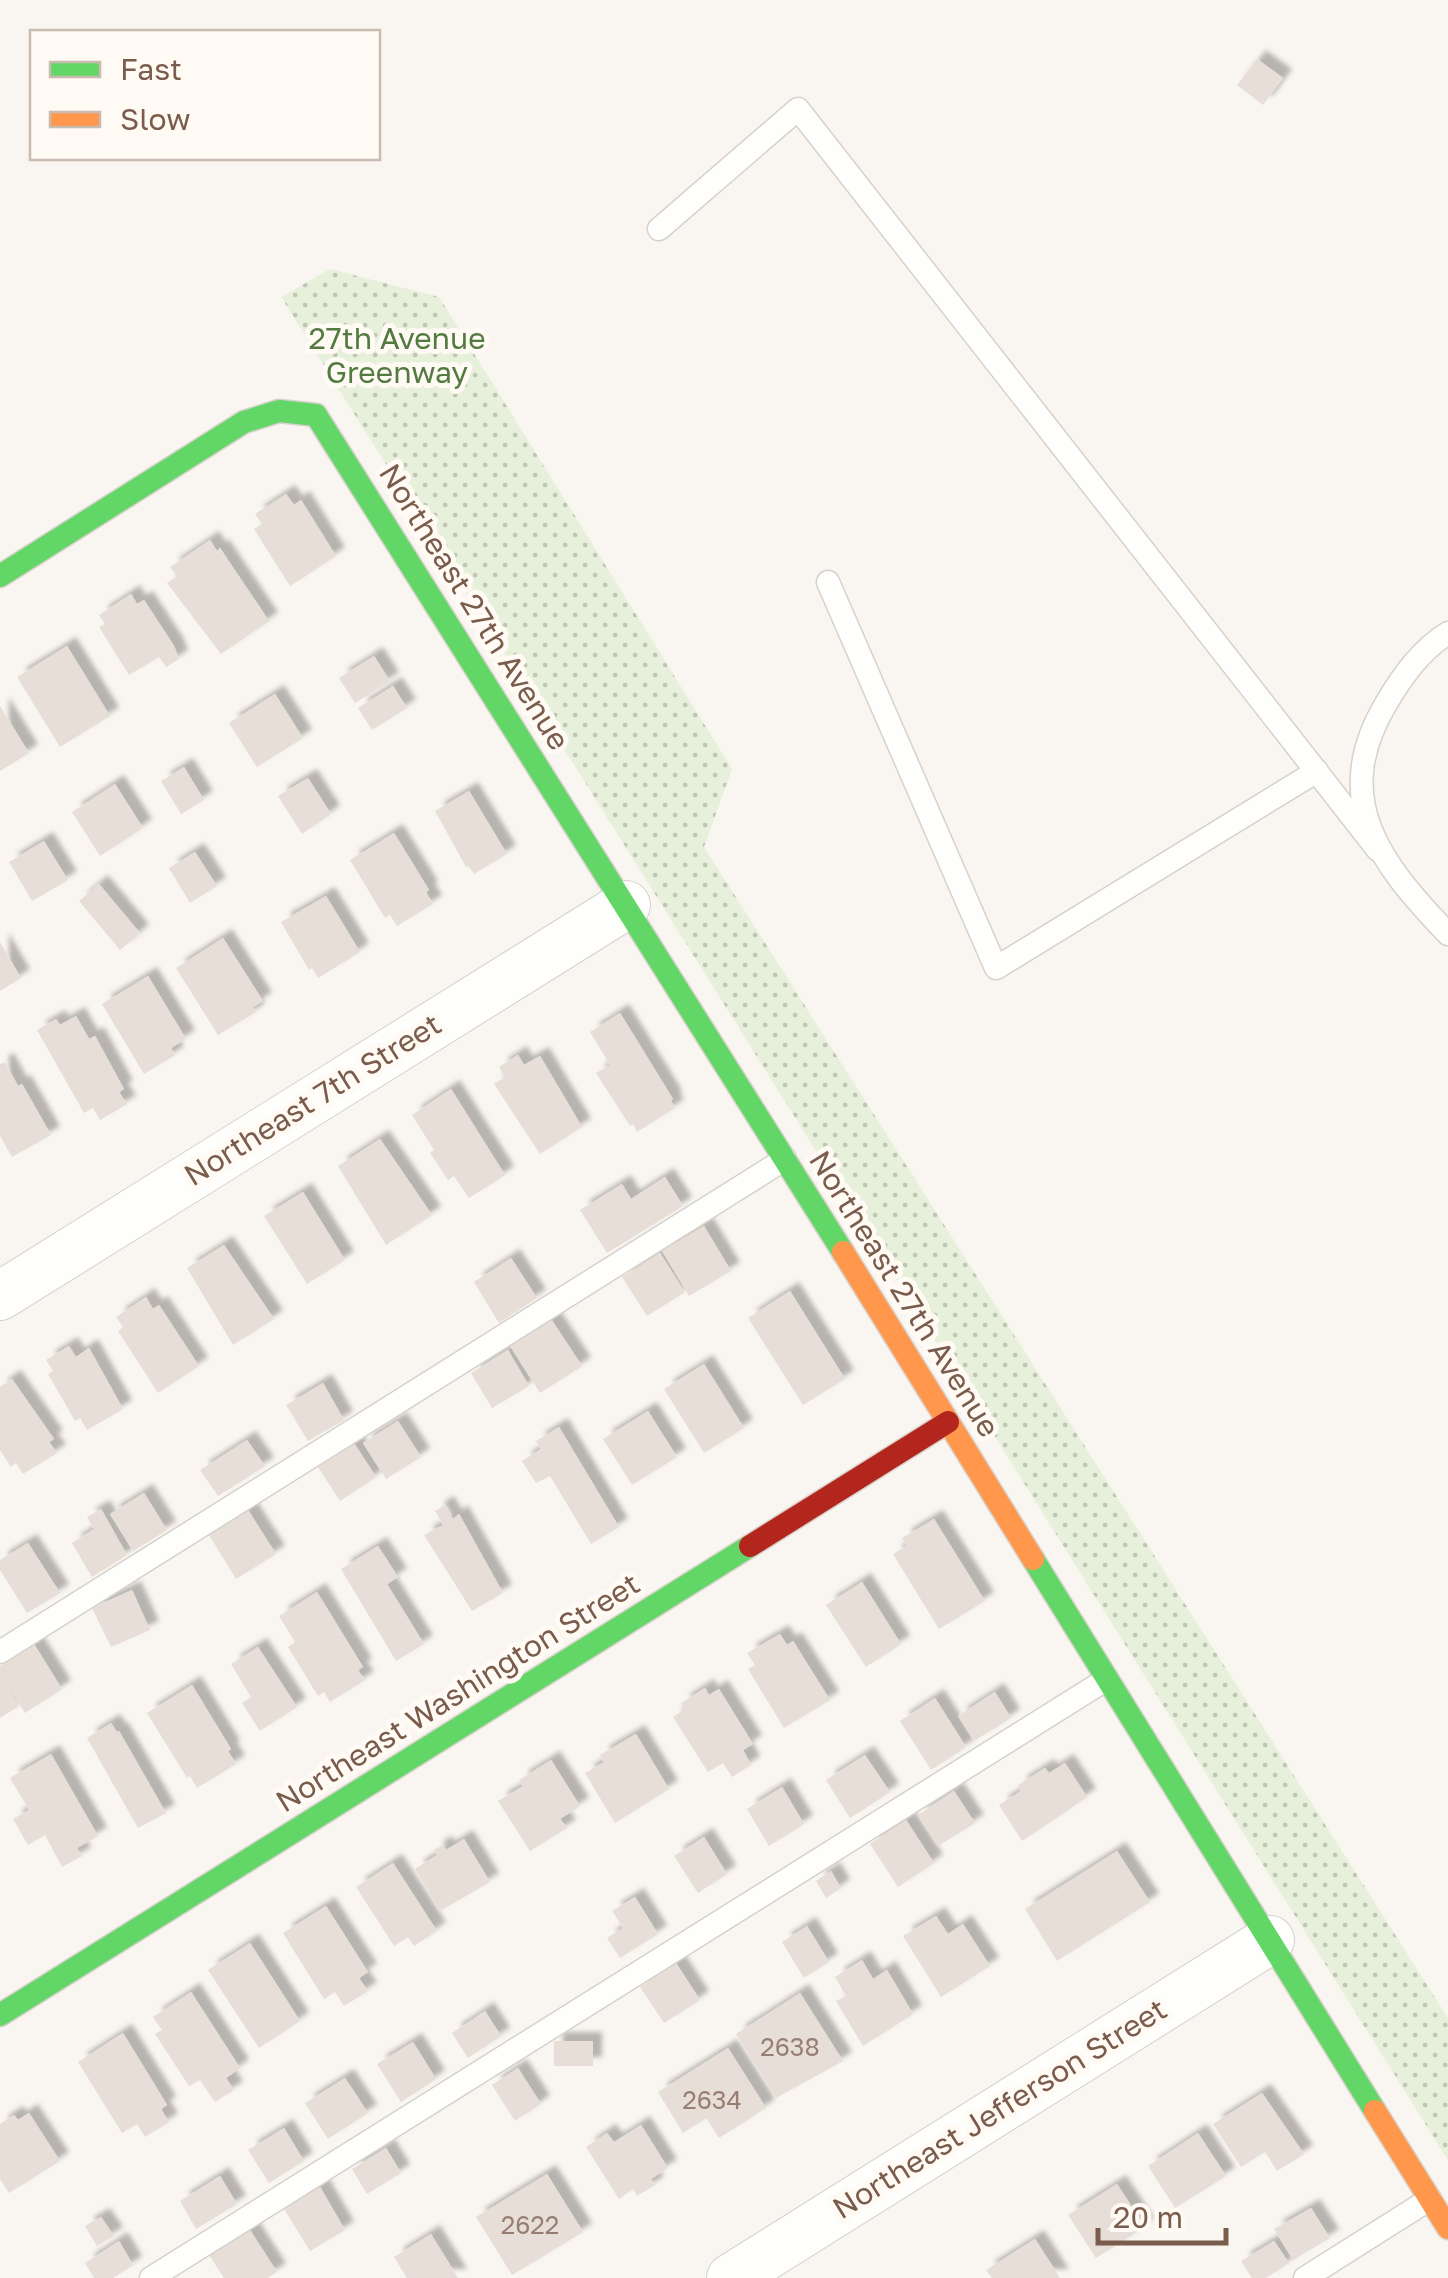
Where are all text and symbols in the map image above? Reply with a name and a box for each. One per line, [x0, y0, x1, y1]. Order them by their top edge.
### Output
legend [30, 30, 380, 160]
text: Fast [120, 51, 182, 87]
text: Slow [120, 101, 191, 137]
park label: 27th Avenue Greenway [308, 320, 486, 390]
street label: Northeast 27th Avenue [372, 457, 578, 756]
street label: Northeast 7th Street [177, 1005, 447, 1193]
street label: Northeast 27th Avenue [802, 1144, 1008, 1443]
street label: Northeast Washington Street [269, 1565, 646, 1819]
street label: Northeast Jefferson Street [826, 1990, 1173, 2226]
house number: 2638 [760, 2031, 820, 2062]
house number: 2634 [682, 2084, 742, 2115]
scale bar [1098, 2183, 1226, 2245]
text: 20 m [1113, 2199, 1183, 2235]
house number: 2622 [501, 2209, 559, 2240]

